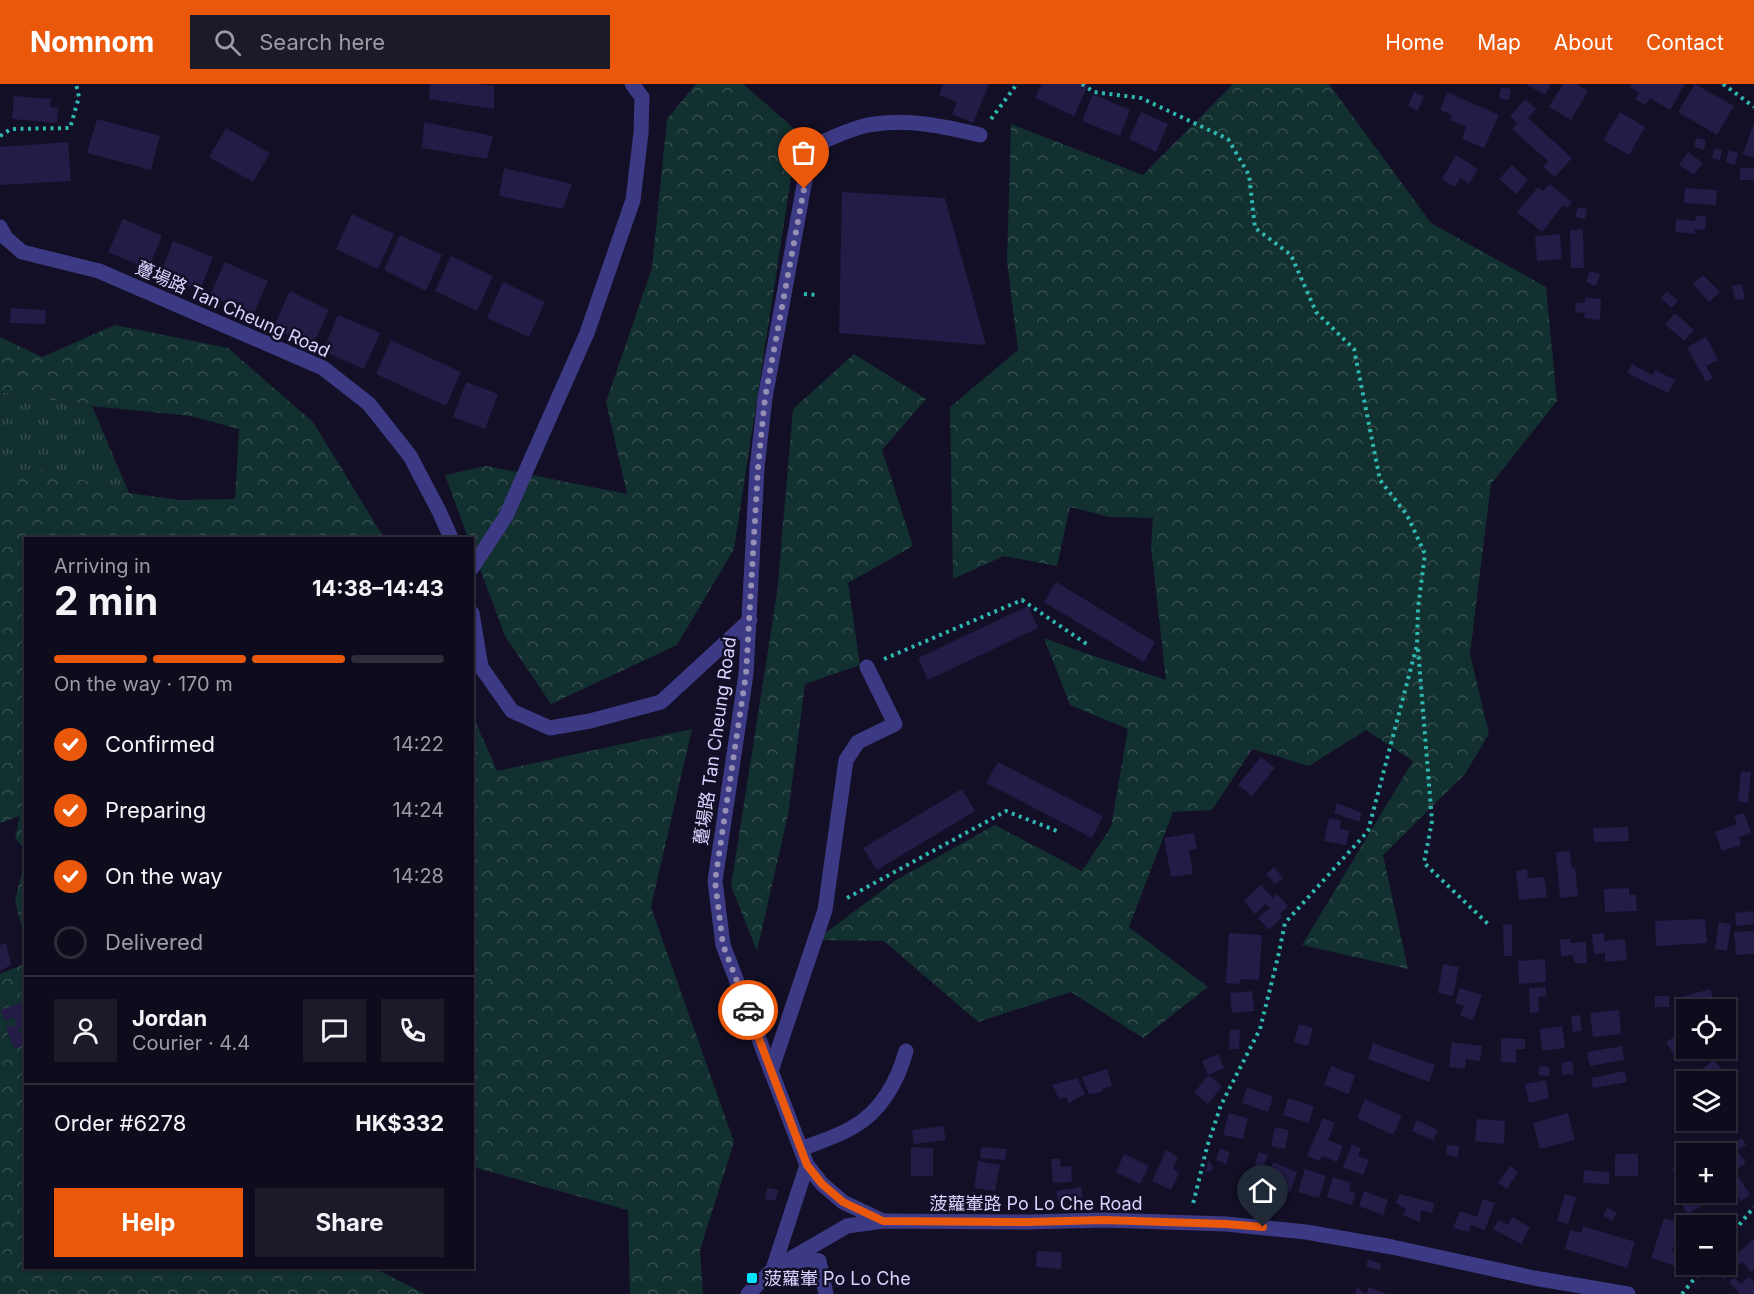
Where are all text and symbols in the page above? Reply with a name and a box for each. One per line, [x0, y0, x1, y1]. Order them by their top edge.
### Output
search box [190, 15, 610, 69]
text: Nomnom [30, 25, 154, 59]
icon: search [211, 26, 244, 59]
text: Search here [259, 29, 385, 55]
text: Home [1385, 30, 1444, 55]
text: Map [1477, 30, 1521, 55]
text: About [1554, 30, 1613, 55]
text: Contact [1646, 30, 1724, 55]
pin [778, 127, 829, 189]
icon: bag [787, 136, 820, 169]
street label: 躉場路 Tan Cheung Road [133, 257, 333, 361]
text: Arriving in [54, 554, 151, 578]
text: 14:38–14:43 [312, 575, 444, 601]
text: 2 min [54, 577, 158, 624]
street label: 躉場路 Tan Cheung Road [690, 635, 740, 847]
text: On the way · 170 m [54, 672, 233, 696]
icon: check [54, 728, 87, 761]
text: Confirmed [105, 731, 215, 757]
text: 14:22 [393, 732, 444, 756]
icon: check [54, 794, 87, 827]
text: Preparing [105, 797, 206, 823]
text: 14:24 [392, 798, 444, 822]
icon: check [54, 860, 87, 893]
text: On the way [105, 863, 223, 889]
text: 14:28 [393, 864, 444, 888]
text: Delivered [105, 929, 203, 955]
courier [718, 980, 778, 1040]
icon: car [732, 994, 765, 1027]
button: person [54, 999, 117, 1062]
button: chat [303, 999, 366, 1062]
button: phone [381, 999, 444, 1062]
map controls [1676, 999, 1736, 1275]
button: locate [1676, 999, 1736, 1059]
text: Jordan [132, 1005, 207, 1031]
text: Courier · 4.4 [132, 1031, 250, 1055]
button: layers [1676, 1071, 1736, 1131]
text: Order #6278 [54, 1110, 186, 1136]
text: HK$332 [355, 1110, 444, 1136]
button: + [1676, 1143, 1736, 1203]
pin [1237, 1165, 1288, 1227]
icon: home [1246, 1174, 1279, 1207]
button: Help [54, 1188, 243, 1257]
button: Share [255, 1188, 444, 1257]
street label: 菠蘿輋路 Po Lo Che Road [929, 1193, 1143, 1214]
button: − [1676, 1215, 1736, 1275]
place label: 菠蘿輋 Po Lo Che [764, 1268, 911, 1289]
marker: 菠蘿輋 Po Lo Che [745, 1271, 759, 1285]

